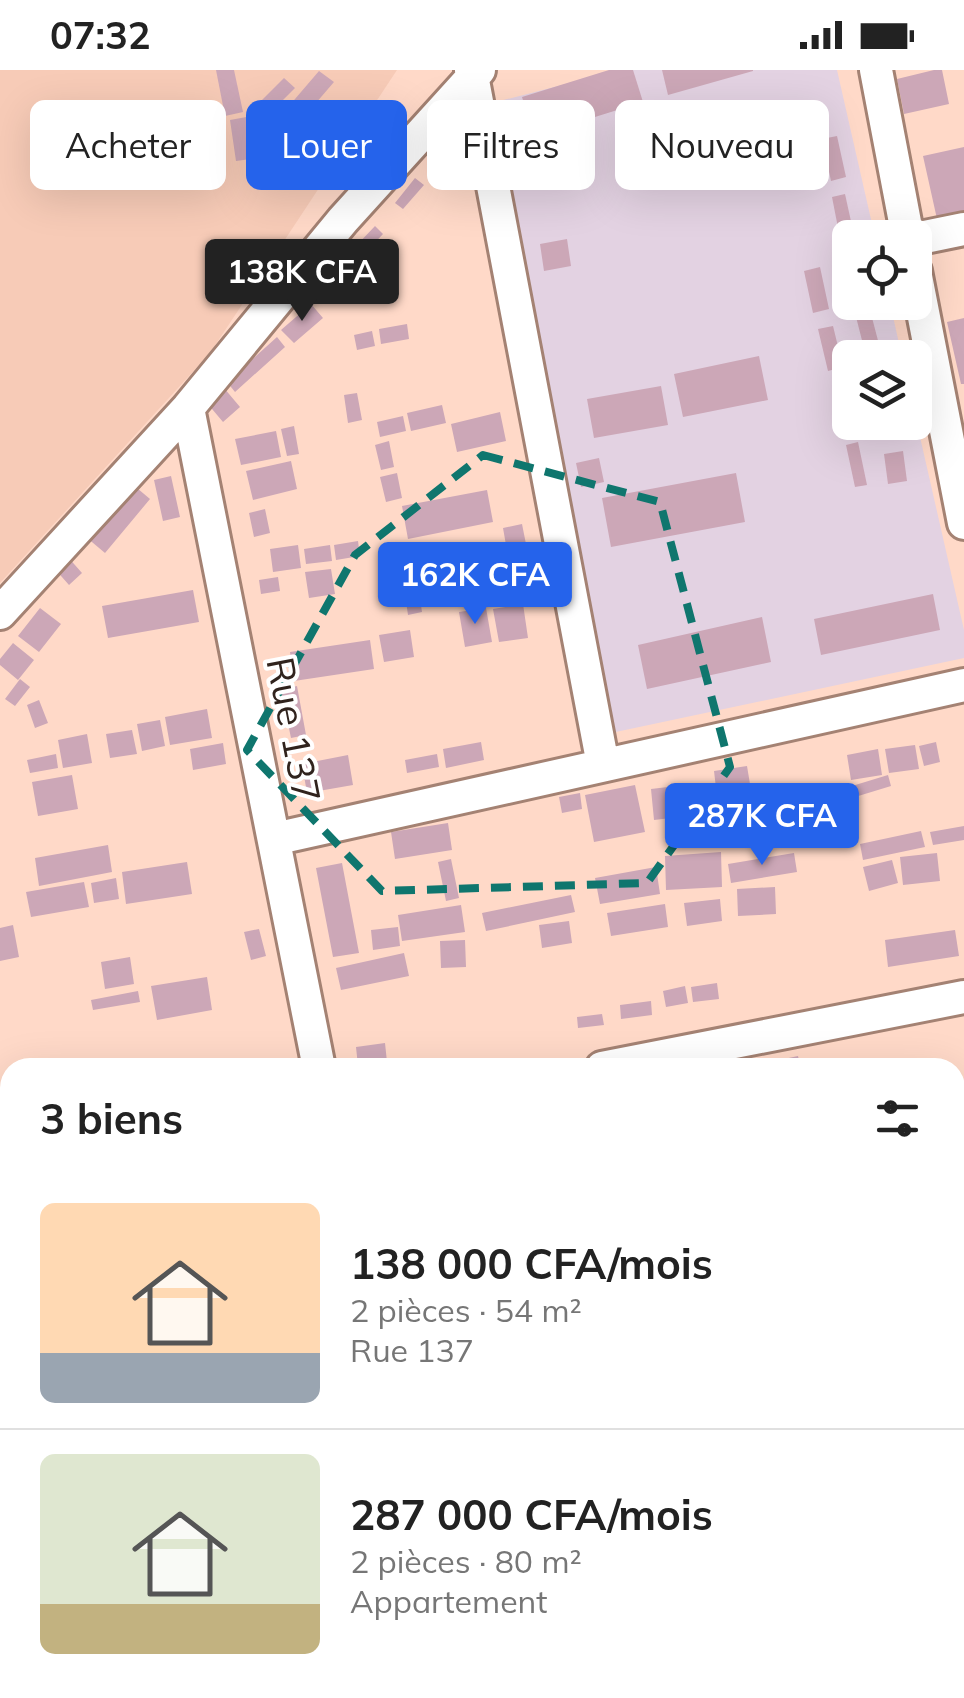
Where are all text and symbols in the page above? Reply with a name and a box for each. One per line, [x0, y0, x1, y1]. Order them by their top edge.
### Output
text: 07:32 [50, 11, 151, 59]
chip: Acheter [30, 100, 226, 190]
chip: Louer [246, 100, 407, 190]
chip: Filtres [427, 100, 595, 190]
chip: Nouveau [615, 100, 829, 190]
map controls [832, 220, 932, 440]
button: locate [832, 220, 932, 320]
pin: 138K CFA [199, 239, 405, 324]
text: 138K CFA [227, 251, 377, 291]
button: layers [832, 340, 932, 440]
pin: 162K CFA [372, 542, 578, 627]
text: 162K CFA [400, 554, 550, 594]
street label: Rue 137 [256, 653, 332, 807]
pin: 287K CFA [659, 783, 865, 868]
text: 287K CFA [687, 795, 837, 835]
icon: filters [870, 1091, 925, 1146]
text: 3 biens [40, 1092, 183, 1145]
text: 138 000 CFA/mois [350, 1237, 713, 1290]
icon: home [120, 1243, 240, 1363]
text: 2 pièces · 54 m² [350, 1290, 582, 1330]
text: Rue 137 [350, 1330, 474, 1370]
text: 287 000 CFA/mois [350, 1488, 713, 1541]
icon: home [120, 1494, 240, 1614]
text: 2 pièces · 80 m² [350, 1541, 582, 1581]
text: Appartement [350, 1581, 548, 1621]

